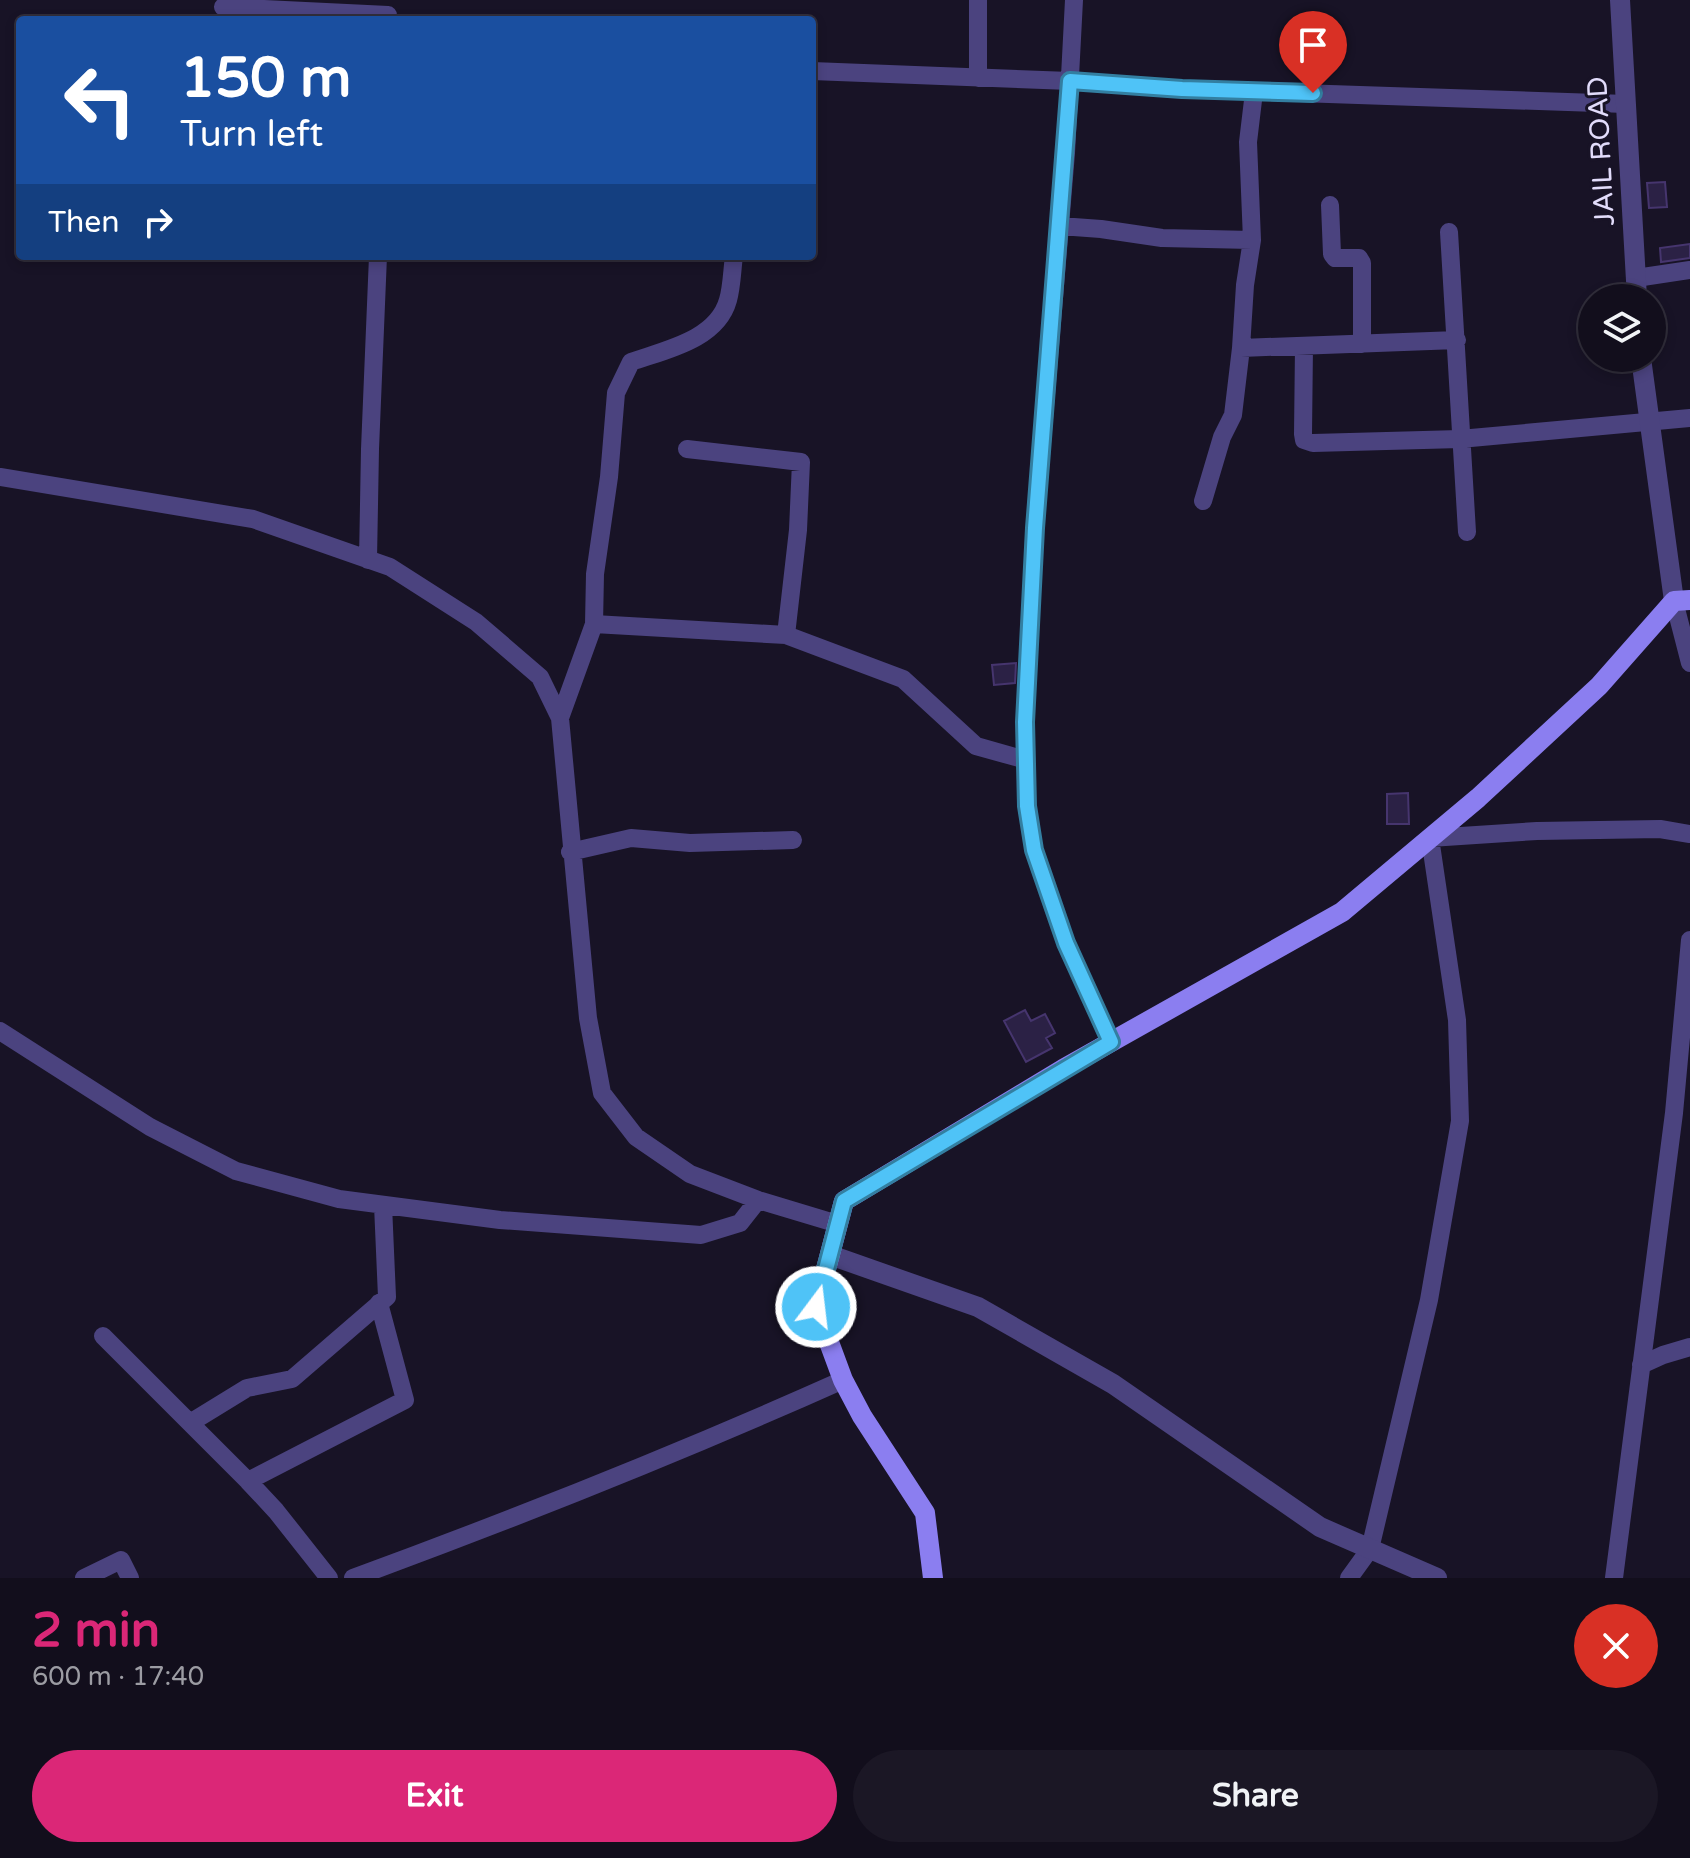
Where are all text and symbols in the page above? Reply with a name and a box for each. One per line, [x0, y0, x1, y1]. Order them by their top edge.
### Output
pin [1279, 11, 1347, 93]
icon: arrive [1291, 23, 1335, 67]
text: 150 m [180, 45, 351, 112]
icon: left [48, 48, 152, 152]
street label: JAIL ROAD [1580, 75, 1622, 227]
text: Turn left [180, 113, 323, 156]
icon: right [136, 200, 180, 244]
text: Then [48, 204, 120, 241]
map controls [1578, 284, 1666, 372]
button: layers [1578, 284, 1666, 372]
position arrow [774, 1265, 858, 1349]
text: 2 min [32, 1602, 160, 1660]
button: close [1574, 1604, 1658, 1688]
text: 600 m · 17:40 [32, 1661, 204, 1692]
button: Exit [32, 1750, 837, 1842]
button: Share [853, 1750, 1658, 1842]

